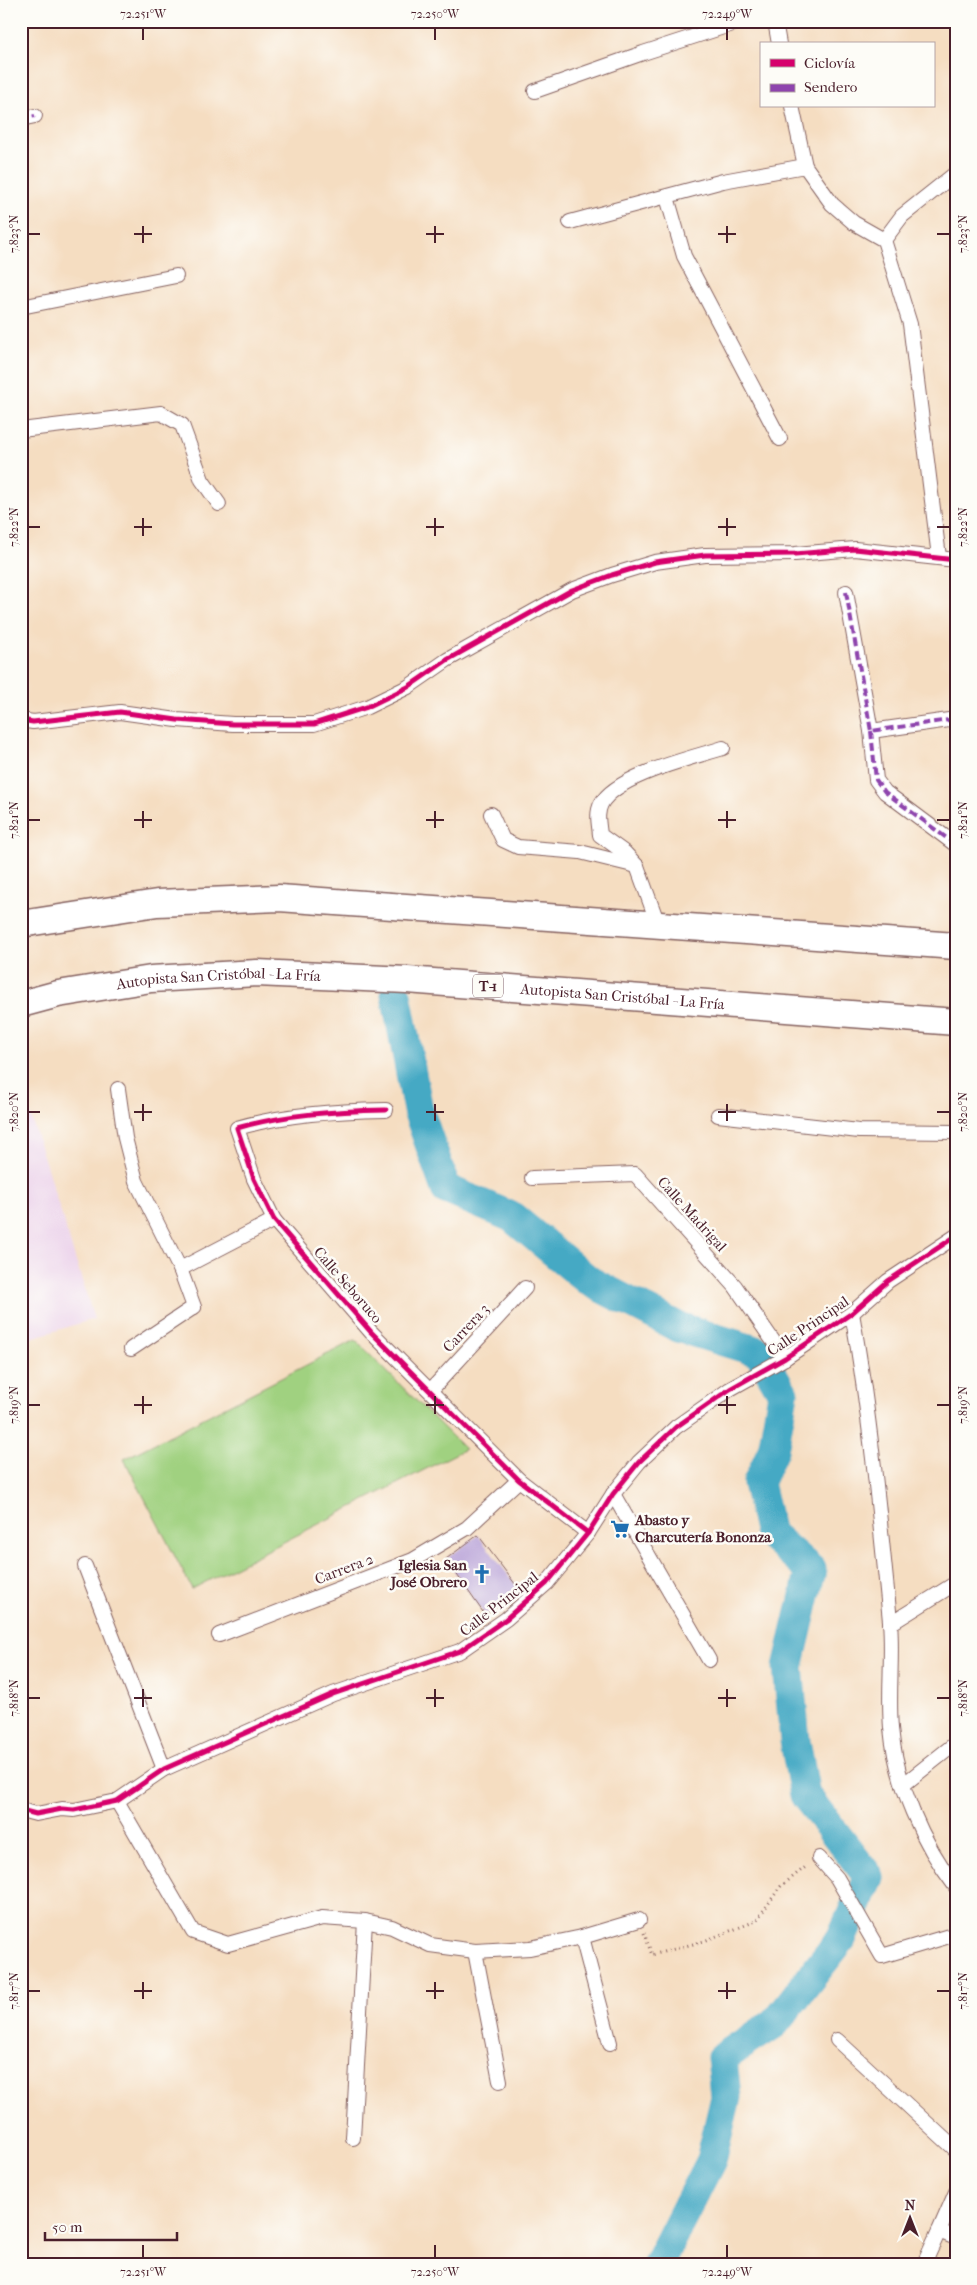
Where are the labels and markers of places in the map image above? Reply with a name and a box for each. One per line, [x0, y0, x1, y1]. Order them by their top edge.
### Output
place label: Abasto y Charcutería Bononza [634, 1511, 772, 1546]
supermarket icon: Abasto y Charcutería Bononza [609, 1518, 631, 1540]
place label: Iglesia San José Obrero [389, 1556, 467, 1591]
church icon: Iglesia San José Obrero [471, 1563, 493, 1585]

